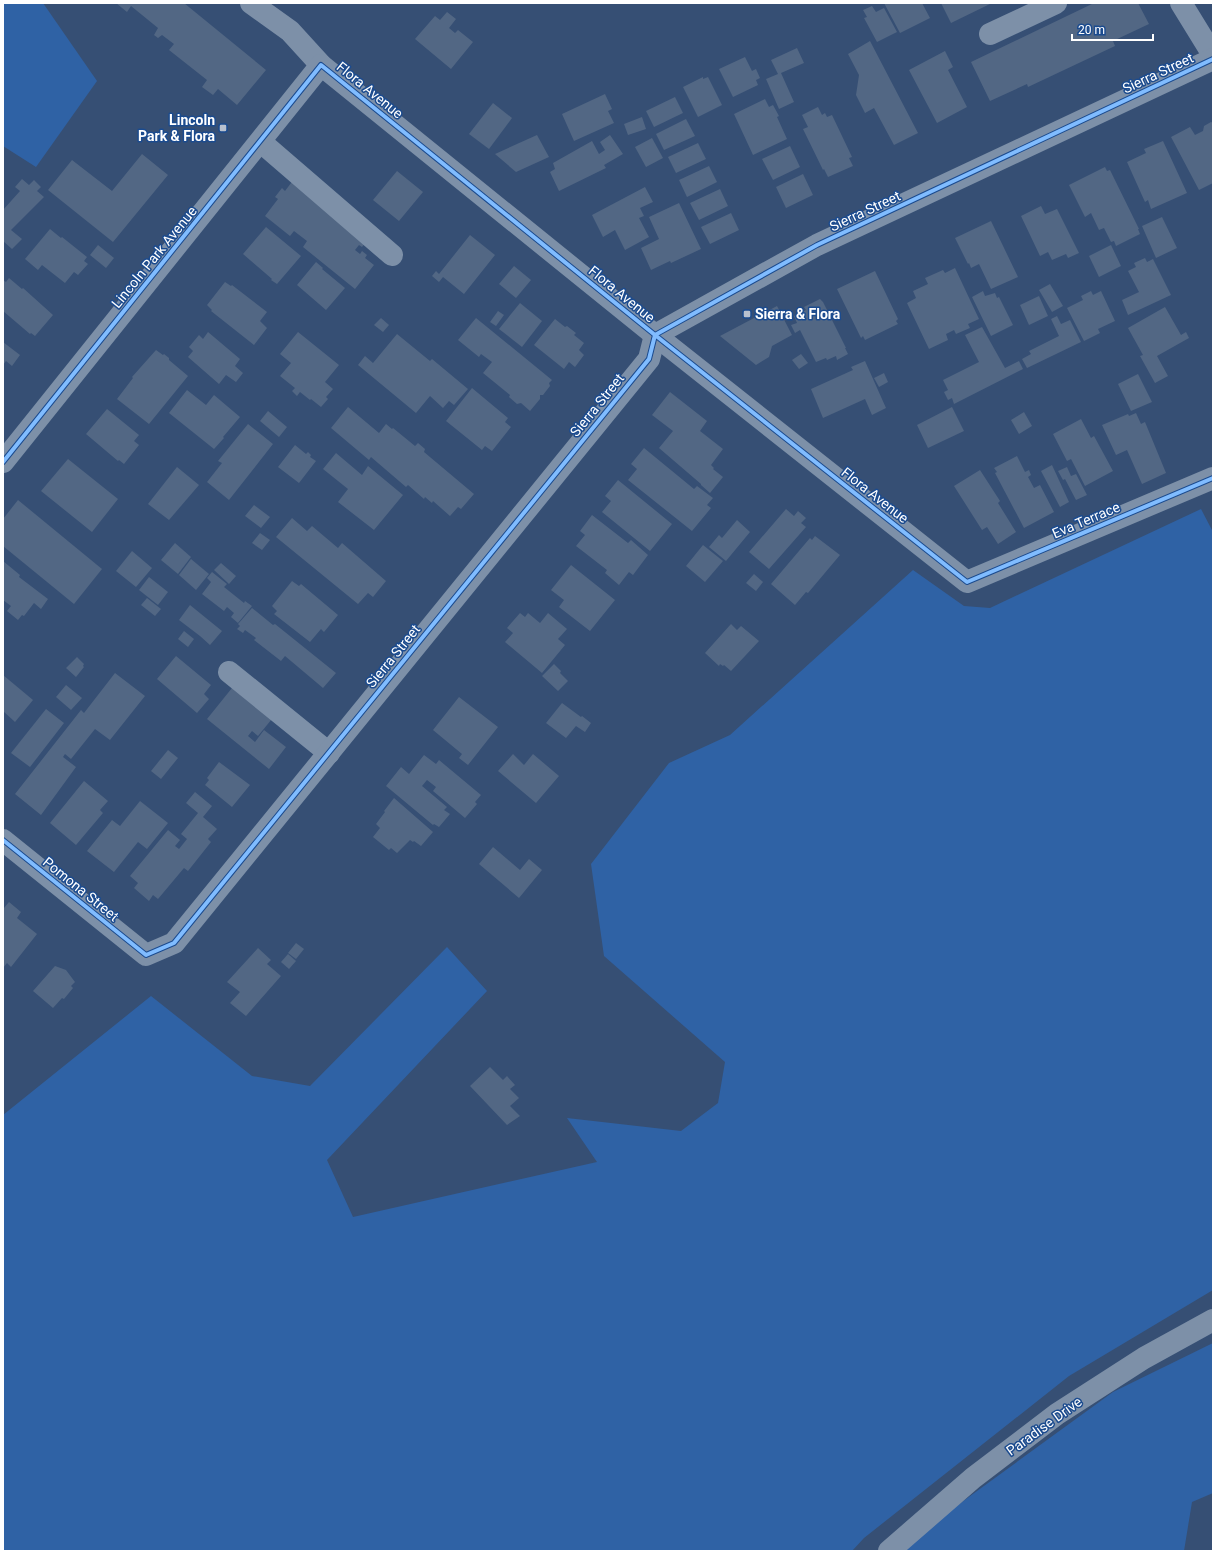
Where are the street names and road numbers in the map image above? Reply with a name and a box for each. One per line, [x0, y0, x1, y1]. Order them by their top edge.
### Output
street label: Sierra Street [1120, 49, 1196, 96]
street label: Flora Avenue [334, 58, 406, 122]
street label: Sierra Street [827, 187, 903, 234]
street label: Lincoln Park Avenue [108, 203, 200, 311]
street label: Flora Avenue [586, 262, 658, 326]
street label: Sierra Street [567, 370, 628, 440]
street label: Flora Avenue [838, 464, 912, 526]
street label: Eva Terrace [1050, 499, 1122, 541]
street label: Sierra Street [363, 621, 424, 691]
street label: Pomona Street [40, 854, 122, 925]
street label: Paradise Drive [1003, 1393, 1085, 1459]

